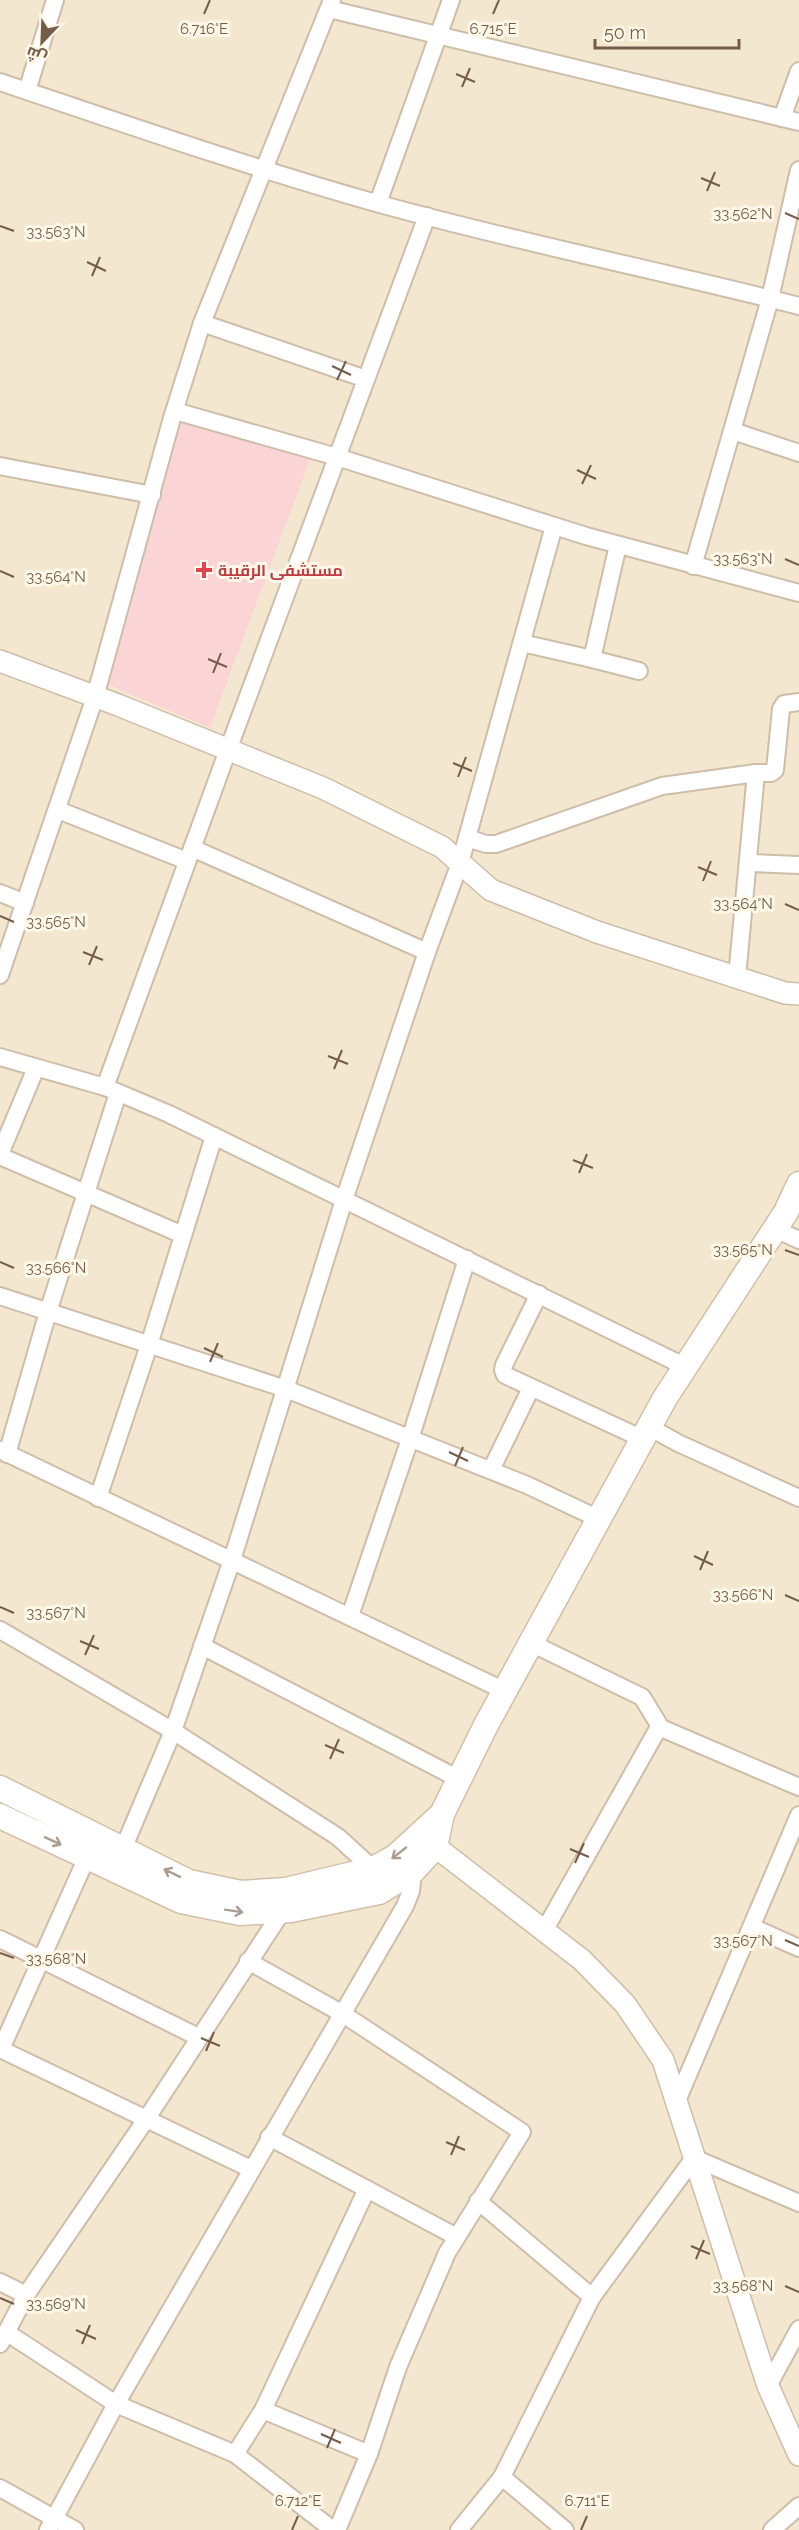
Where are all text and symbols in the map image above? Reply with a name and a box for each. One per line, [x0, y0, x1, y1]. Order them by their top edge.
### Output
north arrow [12, 12, 72, 72]
scale bar [595, 12, 739, 50]
text: 6.716°E [180, 20, 228, 38]
text: 6.715°E [469, 20, 517, 38]
text: 50 m [604, 22, 646, 43]
text: ش [23, 43, 49, 68]
text: 33.562°N [713, 205, 773, 223]
text: 33.563°N [26, 223, 86, 241]
text: 33.563°N [713, 550, 773, 568]
marker: مستشفى الرقيبة [195, 561, 213, 579]
place label: مستشفى الرقيبة [218, 561, 343, 580]
text: 33.564°N [26, 568, 86, 586]
text: 33.564°N [713, 895, 773, 913]
text: 33.565°N [26, 913, 86, 931]
text: 33.565°N [713, 1241, 773, 1259]
text: 33.566°N [26, 1259, 86, 1277]
text: 33.566°N [713, 1586, 773, 1604]
text: 33.567°N [26, 1604, 86, 1622]
one-way arrow [44, 1835, 62, 1847]
one-way arrow [391, 1847, 407, 1860]
one-way arrow [163, 1867, 181, 1879]
one-way arrow [223, 1905, 243, 1916]
text: 33.567°N [713, 1932, 773, 1950]
text: 33.568°N [26, 1950, 86, 1968]
text: 33.568°N [713, 2277, 773, 2295]
text: 33.569°N [26, 2295, 86, 2313]
text: 6.712°E [275, 2492, 321, 2510]
text: 6.711°E [564, 2492, 610, 2510]

